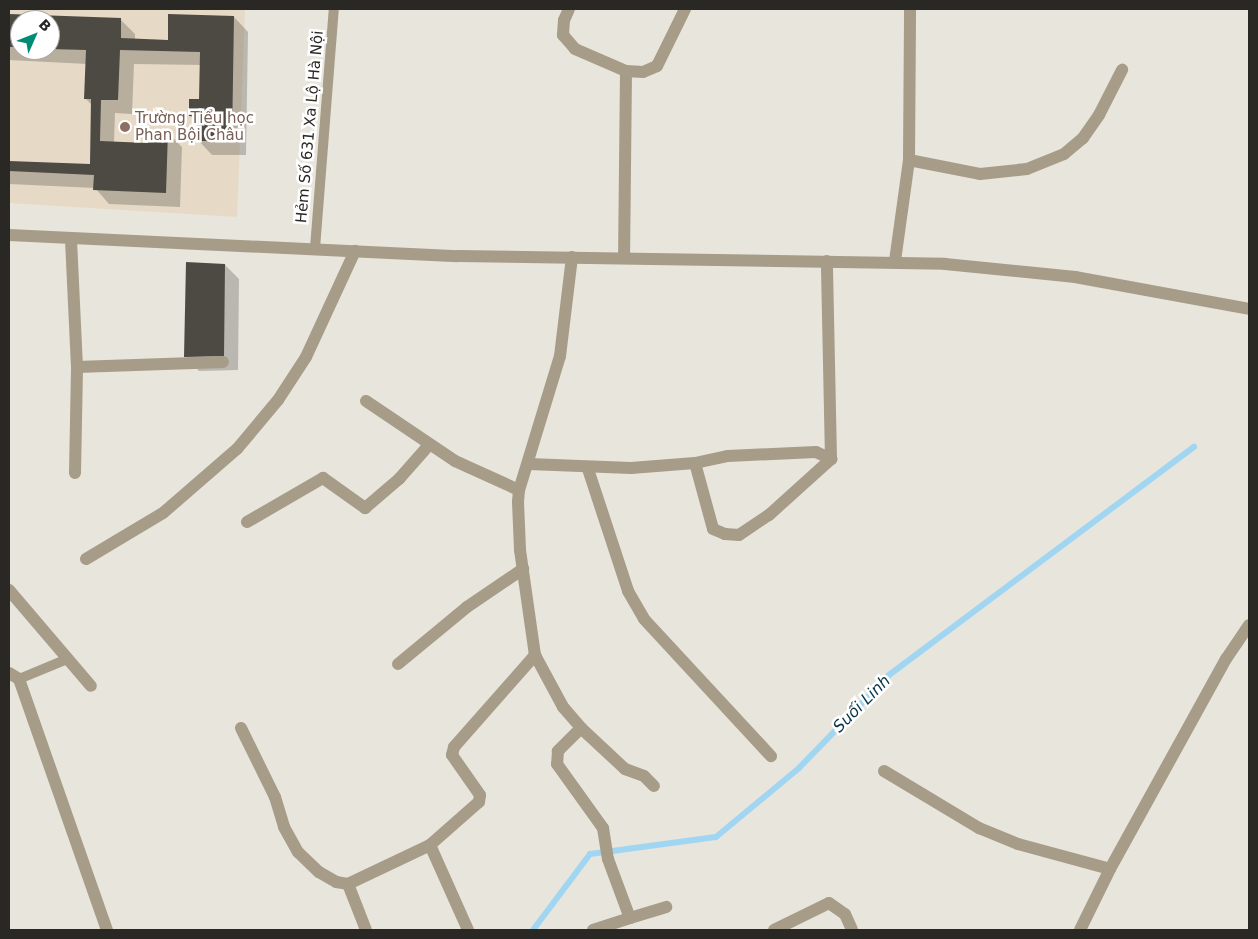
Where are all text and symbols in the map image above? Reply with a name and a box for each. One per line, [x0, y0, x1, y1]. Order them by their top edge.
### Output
north arrow [10, 10, 60, 60]
text: B [36, 16, 55, 35]
street label: Hẻm Số 631 Xa Lộ Hà Nội [293, 30, 327, 224]
place label: Trường Tiểu học Phan Bội Châu [135, 109, 254, 144]
marker: Trường Tiểu học Phan Bội Châu [119, 121, 131, 133]
water label: Suối Linh [829, 671, 895, 737]

